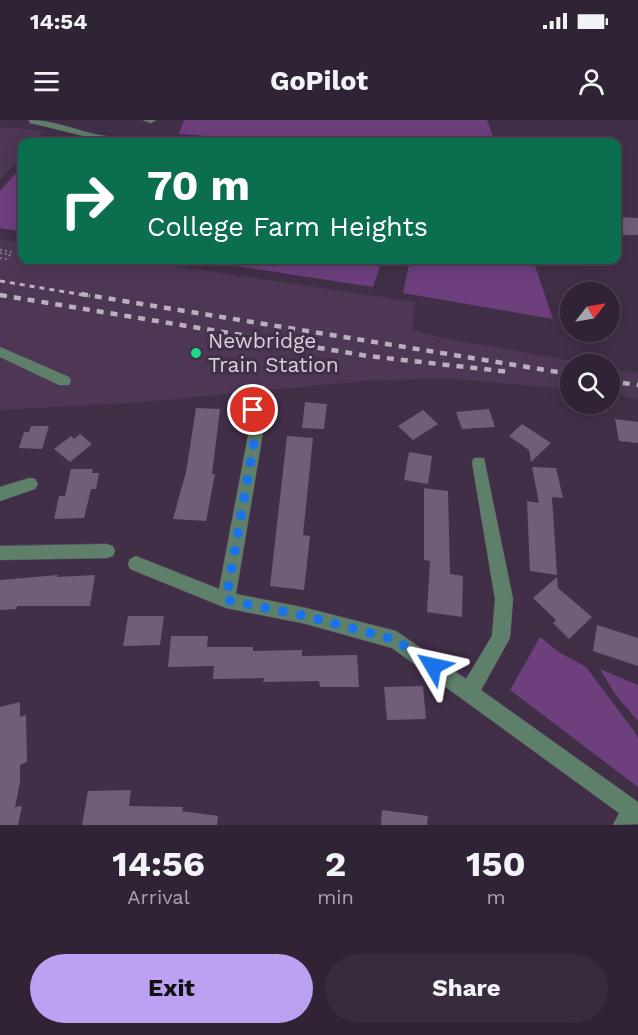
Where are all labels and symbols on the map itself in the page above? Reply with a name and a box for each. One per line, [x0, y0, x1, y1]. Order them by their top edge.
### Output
north arrow [560, 282, 620, 342]
place label: Newbridge Train Station [208, 328, 339, 377]
marker: Newbridge Train Station [189, 346, 203, 360]
pin [227, 384, 278, 435]
position arrow [401, 634, 465, 698]

